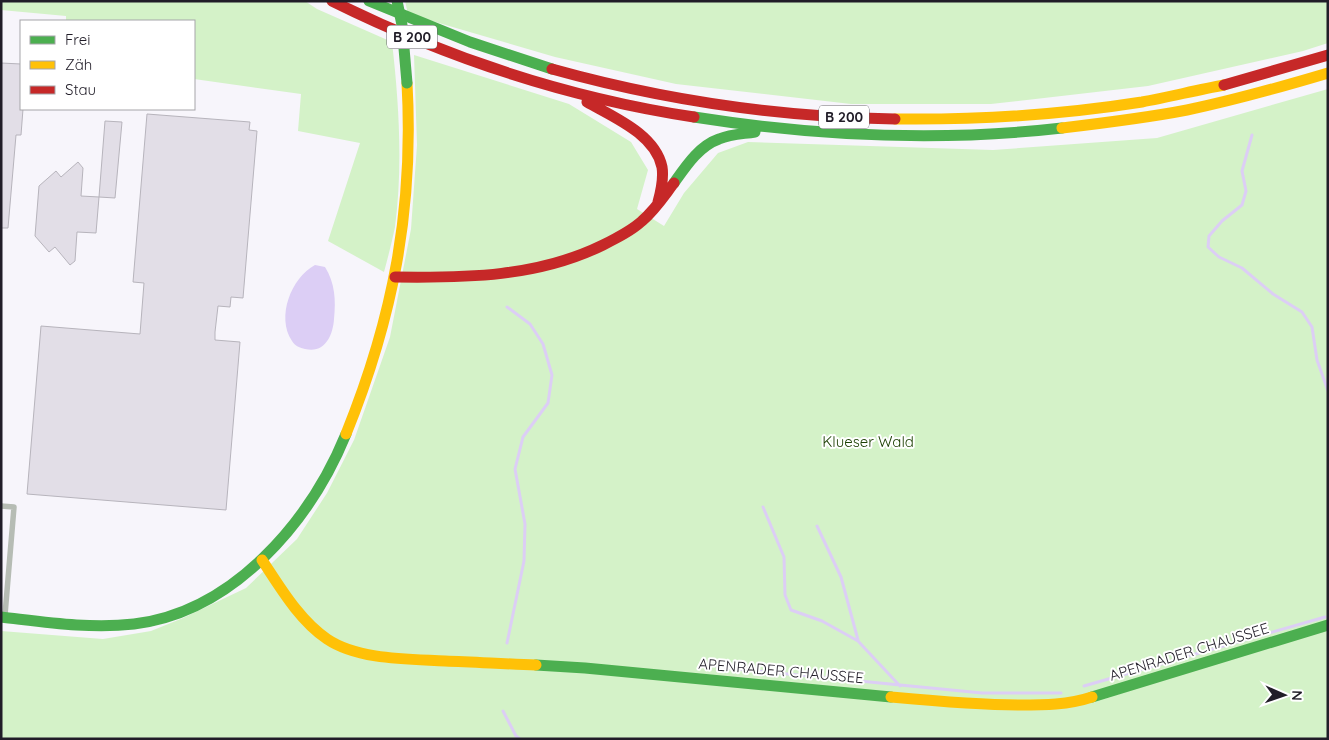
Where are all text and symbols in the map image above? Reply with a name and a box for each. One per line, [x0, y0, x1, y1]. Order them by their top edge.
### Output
legend [20, 20, 195, 110]
road number: B 200 [387, 26, 437, 48]
text: Frei [65, 30, 91, 49]
text: Zäh [65, 55, 92, 74]
text: Stau [65, 80, 96, 99]
road number: B 200 [819, 105, 869, 128]
park label: Klueser Wald [822, 432, 914, 451]
street label: APENRADER CHAUSSEE [1107, 618, 1271, 685]
street label: APENRADER CHAUSSEE [698, 654, 865, 687]
north arrow [1259, 670, 1309, 720]
text: N [1288, 690, 1306, 701]

